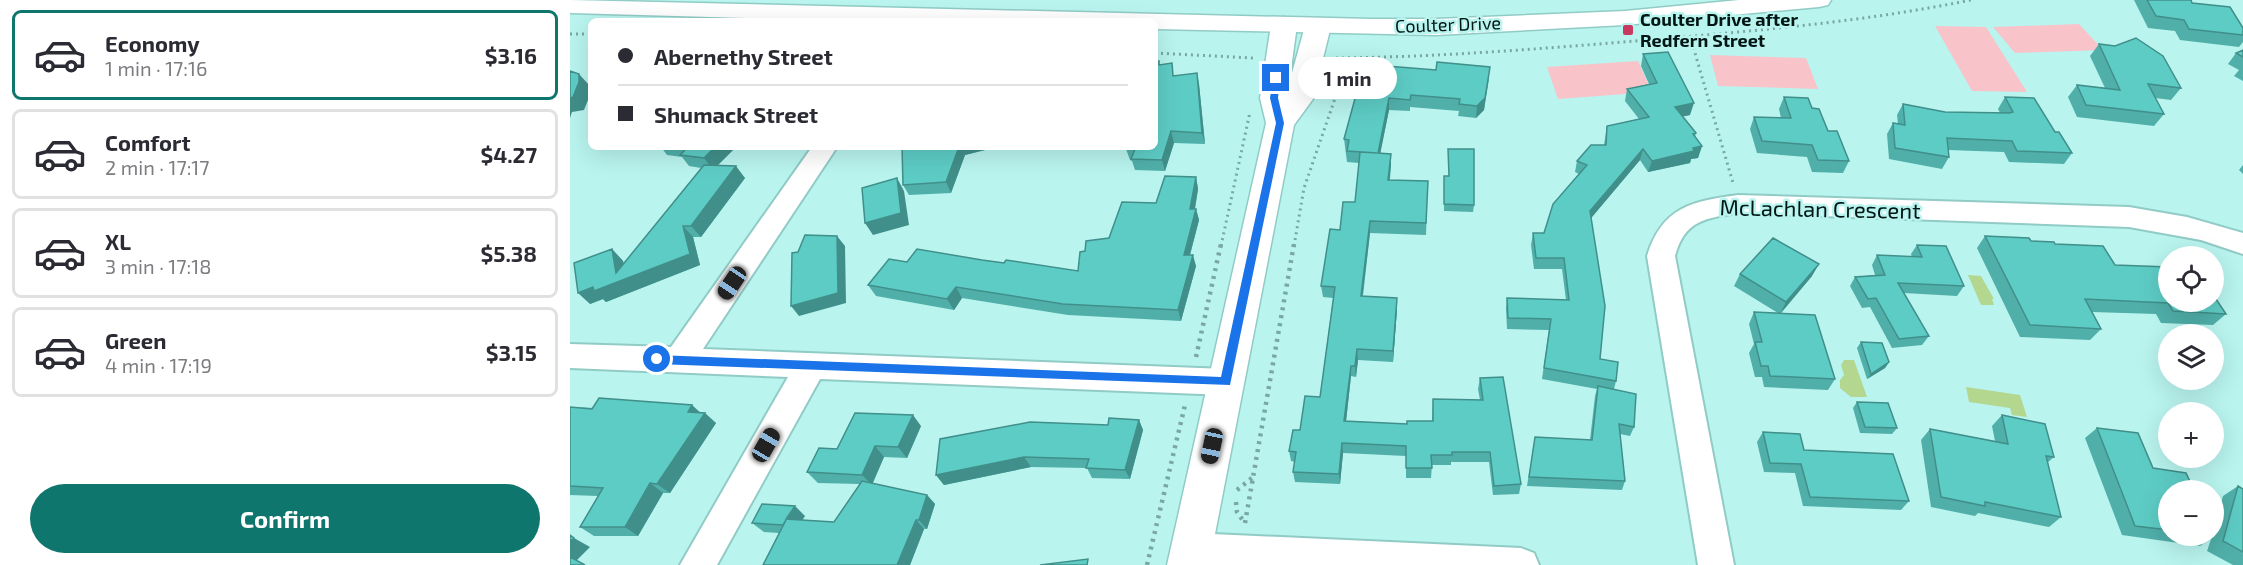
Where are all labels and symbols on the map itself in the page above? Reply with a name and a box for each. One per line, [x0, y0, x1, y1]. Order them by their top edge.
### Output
place label: Coulter Drive after Redfern Street [1640, 8, 1798, 51]
street label: Coulter Drive [1395, 11, 1501, 37]
marker: Coulter Drive after Redfern Street [1621, 23, 1635, 37]
callout: 1 min [1297, 57, 1396, 99]
route end [1262, 64, 1289, 91]
street label: McLachlan Crescent [1719, 193, 1921, 223]
car [714, 263, 750, 303]
route start [643, 345, 670, 372]
car [749, 425, 783, 465]
car [1199, 427, 1225, 465]

